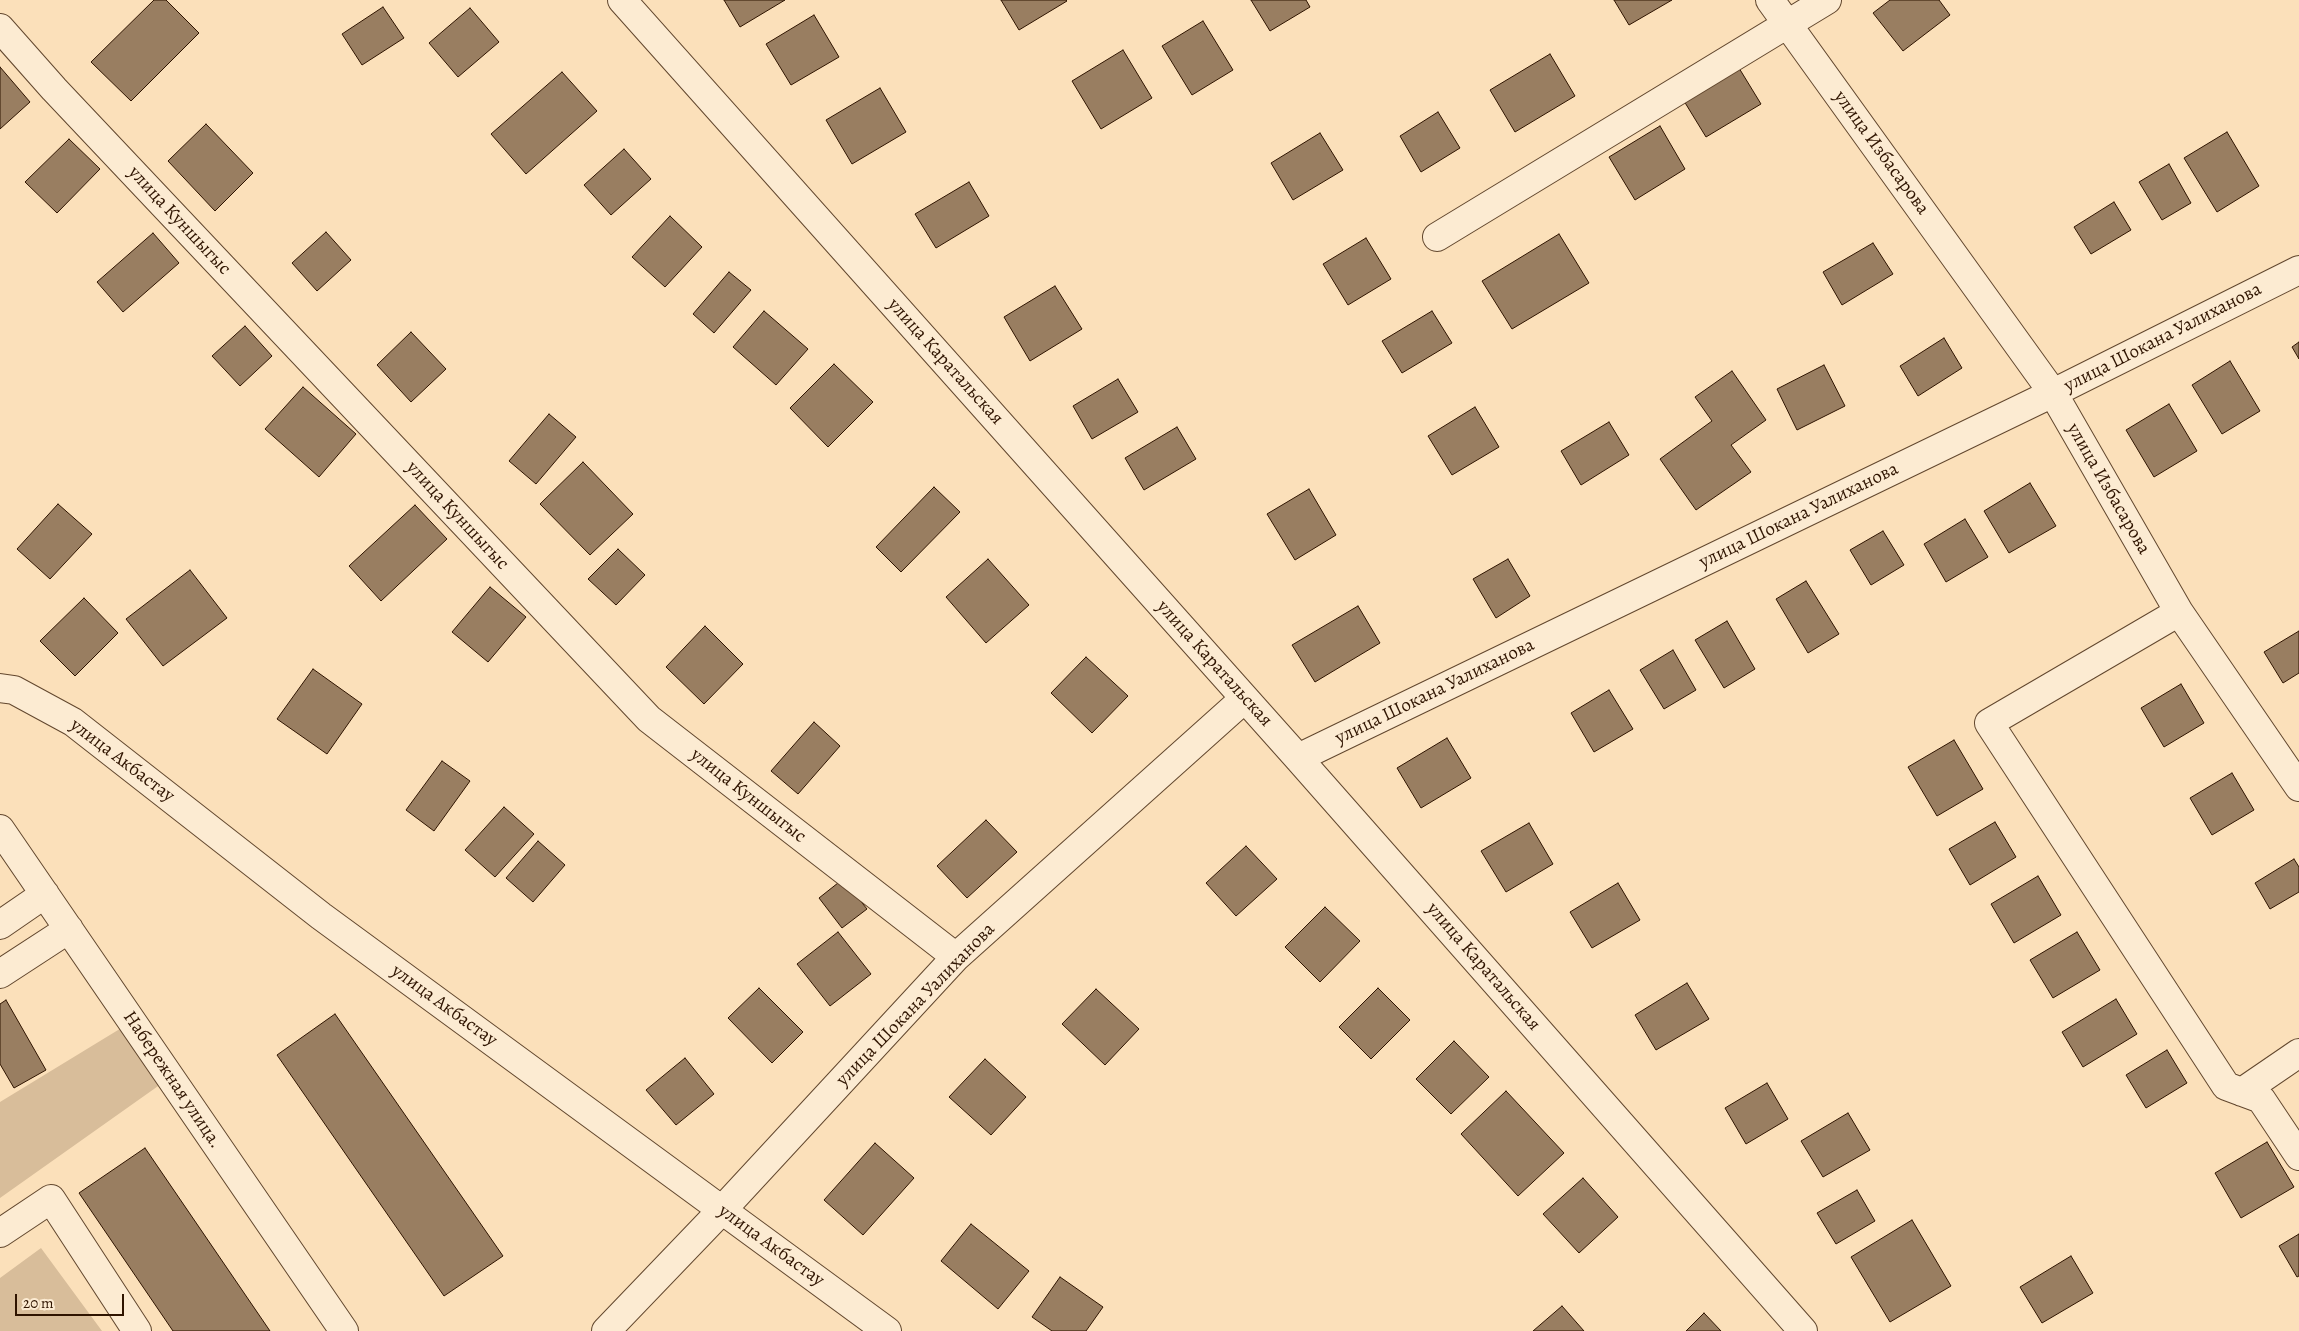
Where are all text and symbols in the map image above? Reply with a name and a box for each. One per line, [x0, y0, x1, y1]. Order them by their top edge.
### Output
street label: улица Избасарова [1828, 87, 1934, 219]
street label: улица Куншыгыс [123, 162, 235, 280]
street label: улица Шокана Уалиханова [2060, 278, 2266, 398]
street label: улица Каратальская [882, 294, 1008, 430]
street label: улица Избасарова [2061, 419, 2155, 559]
street label: улица Куншыгыс [401, 457, 513, 575]
street label: улица Шокана Уалиханова [1696, 458, 1902, 574]
street label: улица Каратальская [1151, 596, 1277, 732]
street label: улица Шокана Уалиханова [1332, 634, 1538, 750]
street label: улица Акбастау [65, 714, 179, 808]
street label: улица Куншыгыс [686, 744, 810, 848]
street label: улица Каратальская [1421, 898, 1545, 1036]
street label: улица Шокана Уалиханова [832, 918, 1000, 1092]
street label: улица Акбастау [387, 960, 501, 1052]
street label: Набережная улица. [118, 1007, 226, 1153]
street label: улица Акбастау [714, 1200, 828, 1292]
scale bar [18, 1284, 126, 1316]
text: 20 m [23, 1293, 54, 1313]

